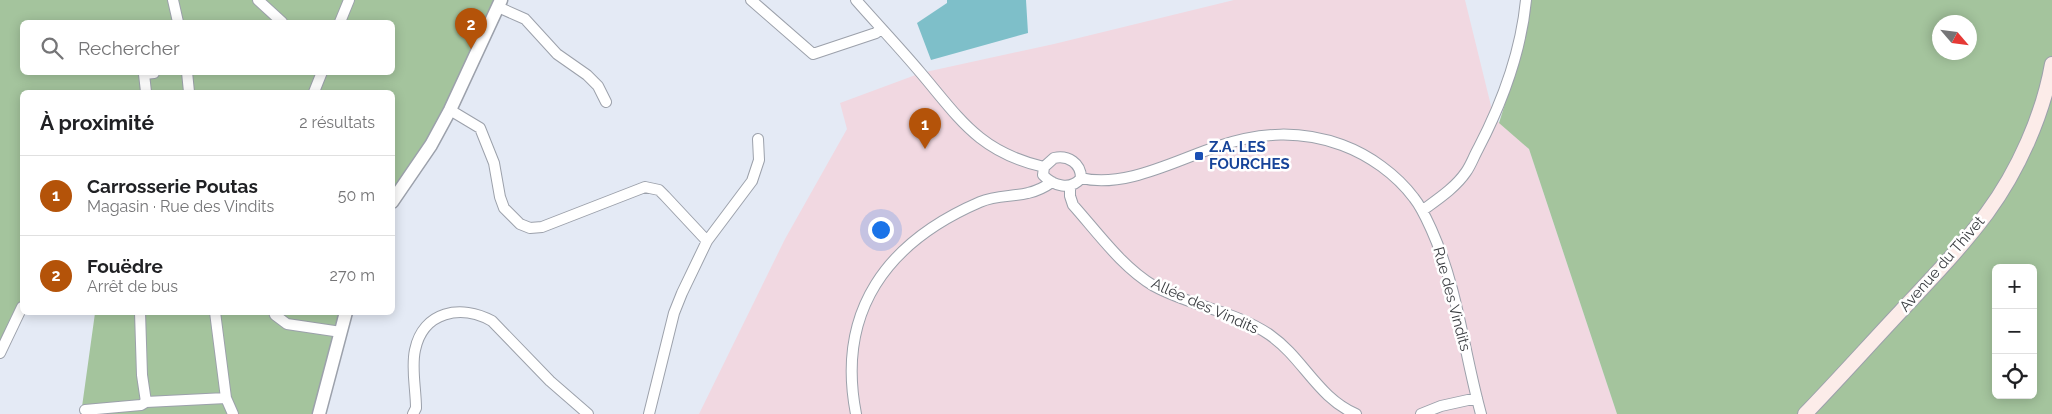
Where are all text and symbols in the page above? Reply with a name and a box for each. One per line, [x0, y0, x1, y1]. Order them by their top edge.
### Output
pin: 2 [455, 8, 487, 49]
north arrow [1932, 15, 1977, 60]
search box [20, 20, 395, 75]
icon: search [38, 34, 66, 62]
text: Rechercher [78, 37, 180, 59]
pin: 1 [909, 108, 941, 149]
text: À proximité [40, 110, 154, 135]
text: 2 résultats [299, 113, 375, 132]
place label: Z.A. LES FOURCHES [1209, 138, 1290, 173]
marker: Z.A. LES FOURCHES [1193, 150, 1205, 162]
text: Carrosserie Poutas [87, 175, 258, 197]
text: 1 [52, 186, 60, 205]
text: 50 m [338, 186, 375, 205]
text: Magasin · Rue des Vindits [87, 197, 274, 216]
street label: Avenue du Thivet [1896, 213, 1988, 315]
your location [868, 217, 894, 243]
street label: Rue des Vindits [1429, 245, 1475, 353]
text: Fouëdre [87, 255, 163, 277]
map controls [1992, 264, 2037, 399]
button: + [1992, 264, 2037, 309]
text: 2 [51, 266, 61, 285]
text: 270 m [330, 266, 375, 285]
street label: Allée des Vindits [1149, 274, 1261, 338]
text: Arrêt de bus [87, 277, 178, 296]
button: − [1992, 309, 2037, 354]
button: locate [1992, 354, 2037, 399]

